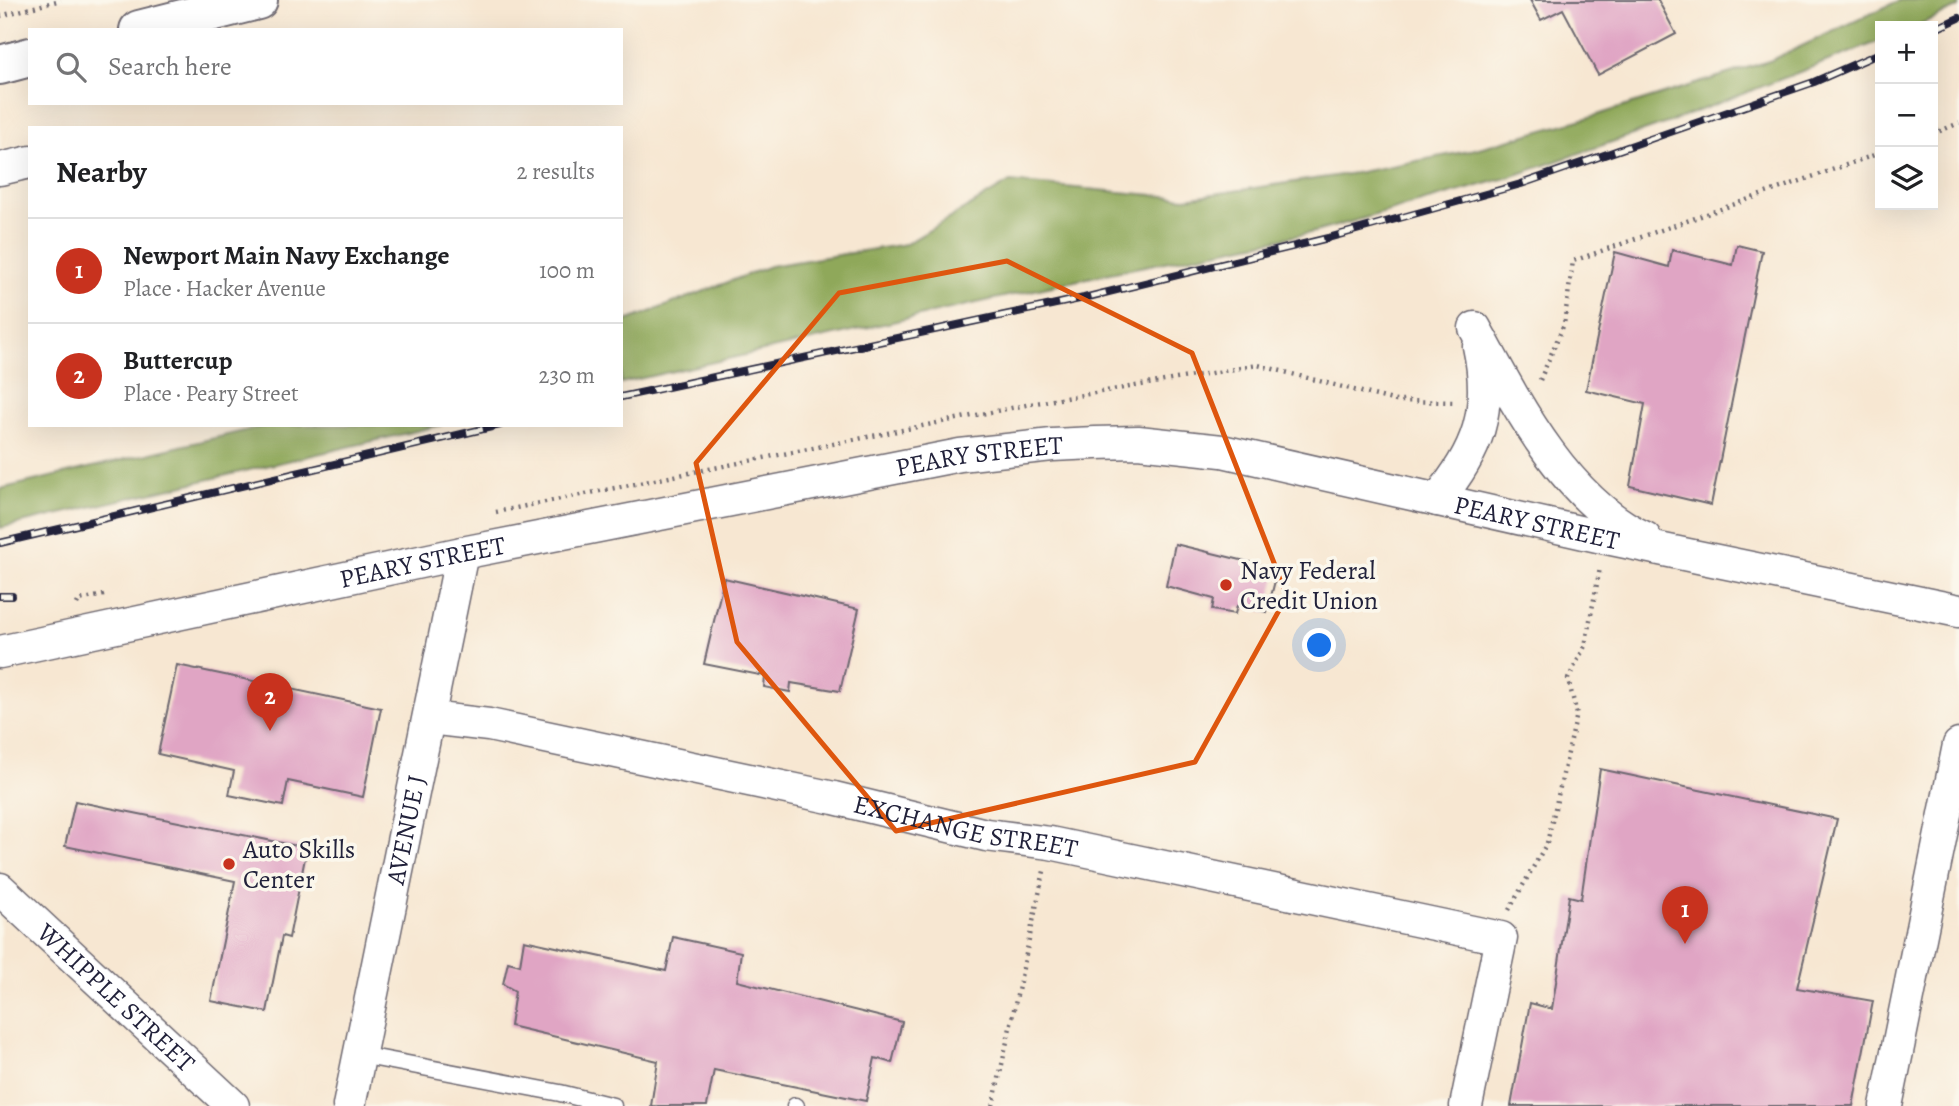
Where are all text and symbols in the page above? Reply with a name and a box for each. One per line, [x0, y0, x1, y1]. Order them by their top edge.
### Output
map controls [1875, 21, 1938, 210]
button: + [1875, 21, 1938, 84]
search box [28, 28, 623, 105]
icon: search [52, 48, 90, 86]
text: Search here [108, 49, 232, 84]
button: − [1875, 84, 1938, 147]
button: layers [1875, 147, 1938, 210]
text: Nearby [56, 152, 147, 192]
text: 2 results [517, 156, 595, 187]
text: Newport Main Navy Exchange [123, 238, 450, 273]
text: 1 [75, 255, 83, 286]
text: 100 m [539, 255, 595, 286]
text: Place · Hacker Avenue [123, 273, 326, 304]
text: Buttercup [123, 343, 233, 378]
text: 2 [73, 360, 85, 391]
text: 230 m [539, 360, 595, 391]
text: Place · Peary Street [123, 378, 299, 409]
street label: PEARY STREET [893, 428, 1064, 485]
street label: PEARY STREET [1451, 487, 1623, 558]
street label: PEARY STREET [336, 528, 509, 597]
place label: Navy Federal Credit Union [1240, 553, 1378, 618]
marker: Navy Federal Credit Union [1218, 577, 1234, 593]
your location [1302, 628, 1336, 662]
pin: 2 [247, 673, 293, 731]
street label: AVENUE J [378, 772, 434, 889]
street label: EXCHANGE STREET [850, 786, 1081, 866]
place label: Auto Skills Center [242, 832, 355, 897]
marker: Auto Skills Center [221, 856, 237, 872]
pin: 1 [1662, 886, 1708, 944]
street label: WHIPPLE STREET [29, 915, 203, 1080]

